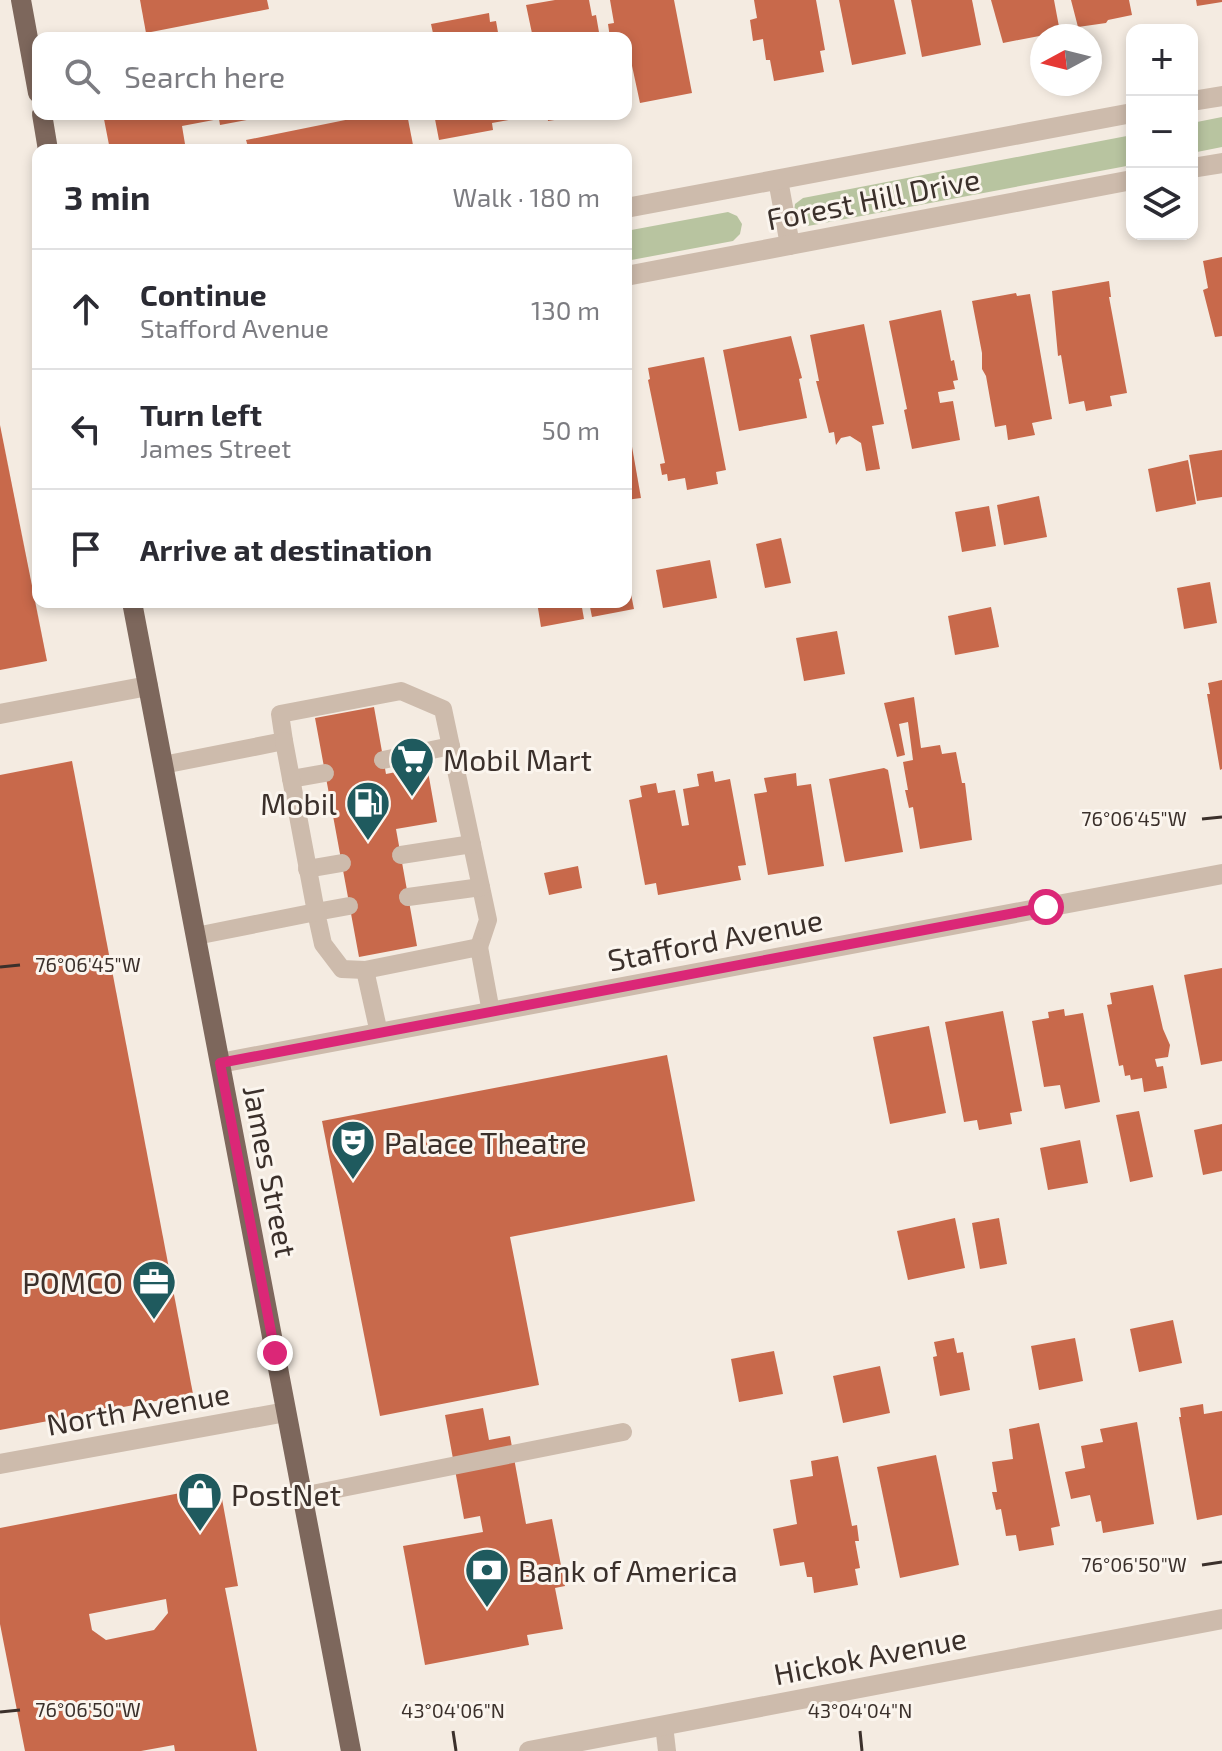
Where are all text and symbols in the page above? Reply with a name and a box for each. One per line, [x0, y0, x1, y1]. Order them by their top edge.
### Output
north arrow [1030, 24, 1102, 96]
map controls [1126, 24, 1198, 240]
button: + [1126, 24, 1198, 96]
search box [32, 32, 632, 120]
icon: search [60, 54, 104, 98]
text: Search here [124, 58, 285, 94]
button: − [1126, 96, 1198, 168]
street label: Forest Hill Drive [763, 160, 983, 236]
button: layers [1126, 168, 1198, 240]
text: 3 min [64, 176, 150, 217]
text: Walk · 180 m [453, 181, 600, 212]
text: Continue [140, 276, 267, 312]
icon: ahead [64, 287, 108, 331]
text: 130 m [531, 294, 600, 325]
text: Stafford Avenue [140, 312, 329, 343]
text: Turn left [140, 396, 262, 432]
icon: left [64, 407, 108, 451]
text: 50 m [542, 414, 600, 445]
text: James Street [140, 432, 291, 463]
icon: arrive [64, 527, 108, 571]
text: Arrive at destination [140, 531, 432, 567]
supermarket icon: Mobil Mart [388, 735, 436, 798]
place label: Mobil Mart [443, 741, 592, 777]
fuel station icon: Mobil [344, 779, 392, 842]
place label: Mobil [260, 785, 337, 821]
text: 76°06'45"W [1081, 806, 1187, 830]
route start [1028, 889, 1064, 925]
street label: Stafford Avenue [605, 901, 825, 977]
text: 76°06'45"W [35, 952, 141, 976]
street label: James Street [237, 1082, 305, 1260]
theatre icon: Palace Theatre [329, 1118, 377, 1181]
place label: Palace Theatre [384, 1124, 587, 1160]
office icon: POMCO [130, 1258, 178, 1321]
place label: POMCO [22, 1264, 123, 1300]
route end [257, 1335, 293, 1371]
street label: North Avenue [43, 1374, 233, 1442]
shop icon: PostNet [176, 1470, 224, 1533]
place label: PostNet [231, 1476, 341, 1512]
bank icon: Bank of America [463, 1546, 511, 1609]
place label: Bank of America [518, 1552, 738, 1588]
text: 76°06'50"W [1081, 1552, 1187, 1576]
street label: Hickok Avenue [771, 1619, 969, 1691]
text: 76°06'50"W [35, 1697, 141, 1721]
text: 43°04'06"N [401, 1698, 505, 1722]
text: 43°04'04"N [808, 1698, 912, 1722]

